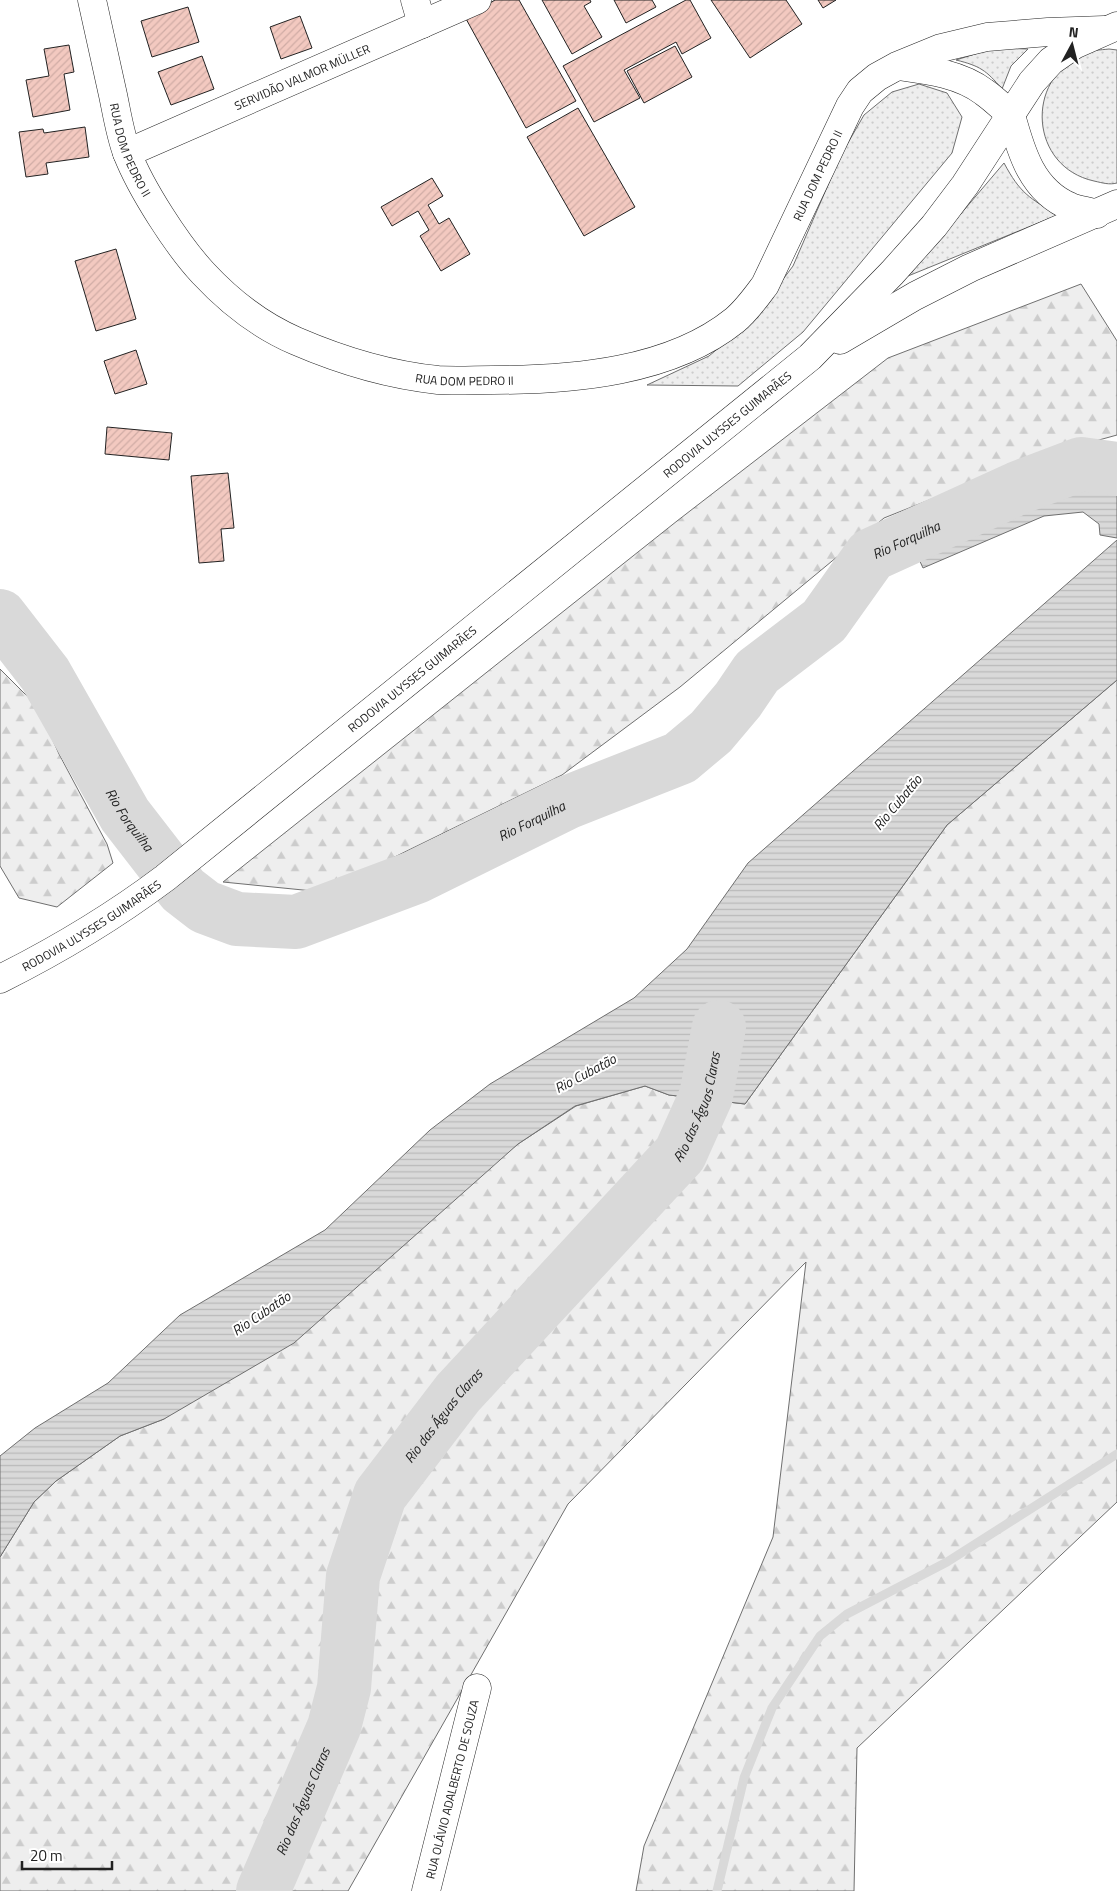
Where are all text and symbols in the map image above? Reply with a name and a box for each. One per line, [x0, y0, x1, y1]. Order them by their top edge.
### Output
north arrow [1047, 20, 1097, 70]
text: N [1068, 21, 1080, 43]
street label: SERVIDÃO VALMOR MÜLLER [231, 38, 373, 115]
street label: RUA DOM PEDRO II [105, 101, 156, 200]
street label: RUA DOM PEDRO II [787, 127, 847, 224]
street label: RODOVIA ULYSSES GUIMARÃES [658, 366, 795, 482]
street label: RUA DOM PEDRO II [414, 368, 514, 390]
water label: Rio Forquilha [868, 514, 944, 564]
street label: RODOVIA ULYSSES GUIMARÃES [343, 621, 480, 737]
water label: Rio Cubatão [867, 769, 927, 834]
water label: Rio Forquilha [101, 784, 160, 856]
water label: Rio Forquilha [494, 794, 569, 846]
street label: RODOVIA ULYSSES GUIMARÃES [18, 875, 165, 976]
water label: Rio Cubatão [550, 1047, 620, 1098]
water label: Rio das Águas Claras [667, 1049, 725, 1166]
water label: Rio Cubatão [227, 1285, 296, 1340]
water label: Rio das Águas Claras [398, 1363, 487, 1467]
street label: RUA OLÁVIO ADALBERTO DE SOUZA [420, 1697, 483, 1881]
water label: Rio das Águas Claras [269, 1743, 335, 1858]
scale bar [22, 1838, 112, 1870]
text: 20 m [30, 1844, 63, 1867]

